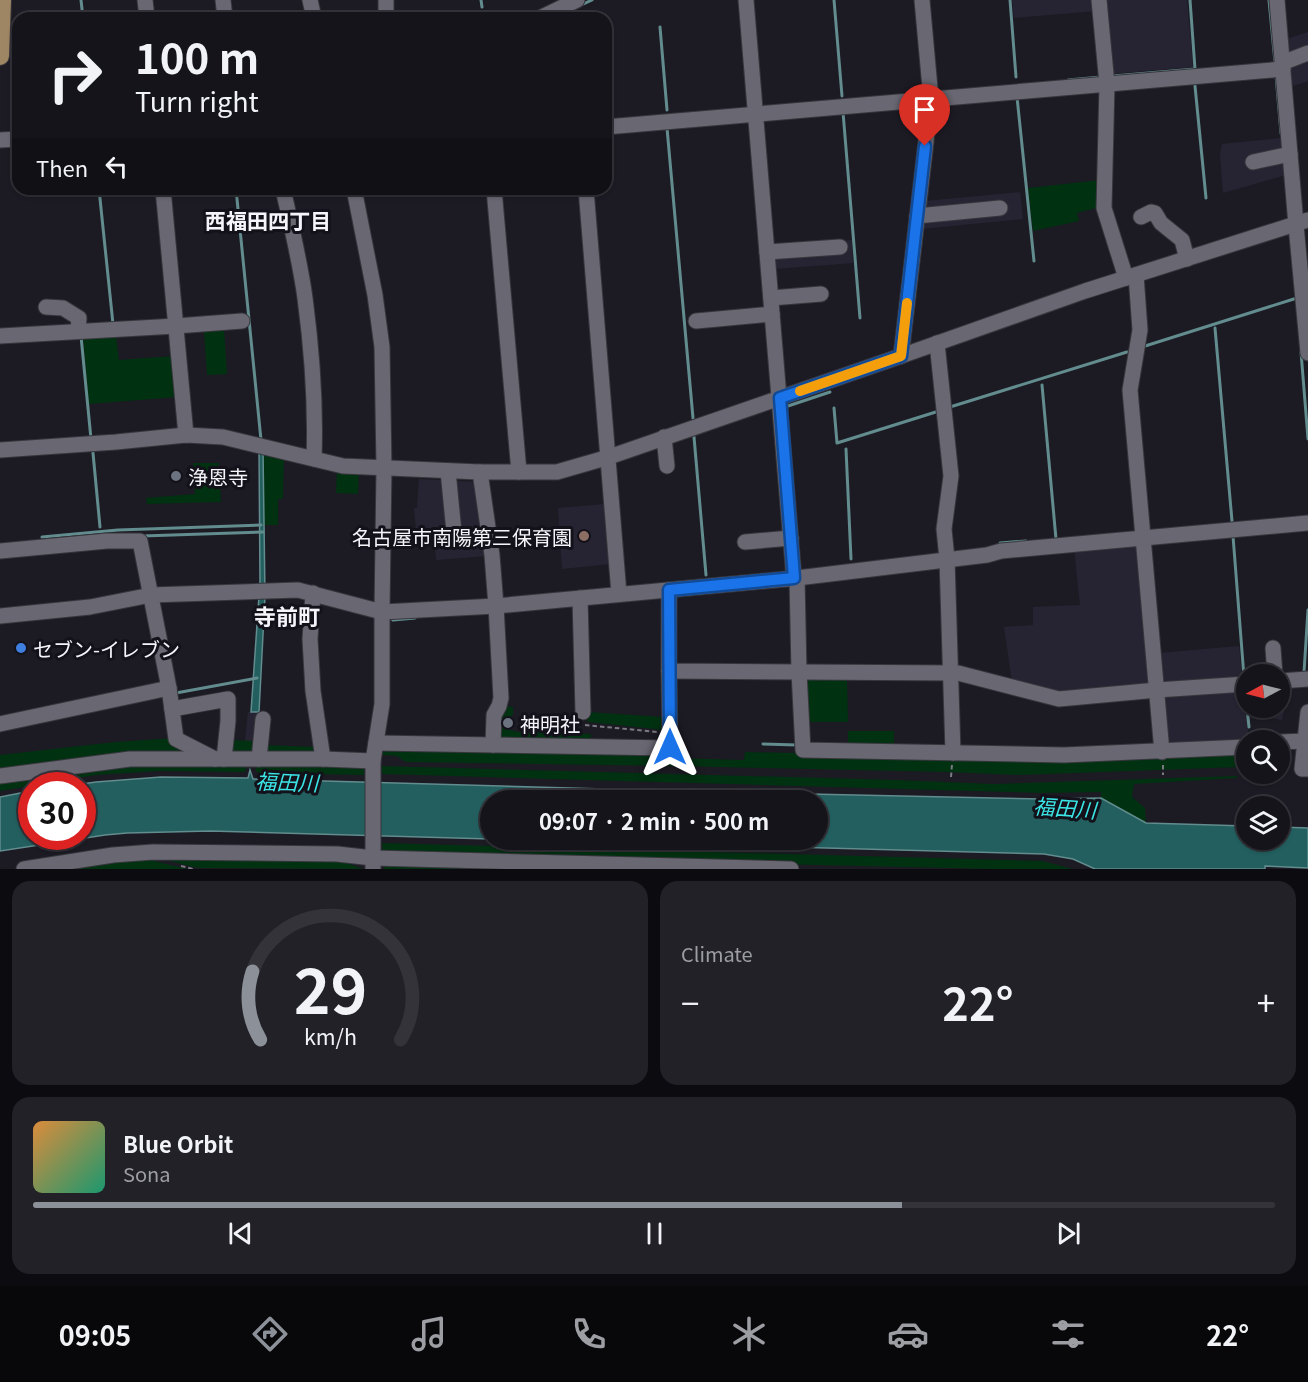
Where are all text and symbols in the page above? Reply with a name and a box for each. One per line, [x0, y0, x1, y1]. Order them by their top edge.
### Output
text: 100 m [135, 25, 259, 86]
icon: right [36, 36, 114, 114]
text: Turn right [135, 81, 259, 120]
pin [899, 84, 950, 146]
icon: arrive [908, 93, 941, 126]
icon: left [100, 150, 133, 183]
text: Then [36, 151, 88, 183]
district label: 西福田四丁目 [205, 205, 331, 235]
place label: 浄恩寺 [188, 462, 248, 491]
marker: 浄恩寺 [169, 469, 183, 483]
place label: 名古屋市南陽第三保育園 [352, 522, 572, 551]
marker: 名古屋市南陽第三保育園 [577, 529, 591, 543]
district label: 寺前町 [254, 599, 320, 631]
place label: セブン-イレブン [33, 634, 180, 663]
marker: セブン-イレブン [14, 641, 28, 655]
north arrow [1236, 664, 1290, 718]
map controls [1236, 664, 1290, 850]
place label: 神明社 [520, 709, 580, 738]
position arrow [638, 715, 702, 779]
marker: 神明社 [501, 716, 515, 730]
button: search [1236, 730, 1290, 784]
water label: 福田川 [255, 765, 321, 797]
speed limit sign: 30 [18, 772, 96, 850]
water label: 福田川 [1033, 790, 1099, 824]
button: layers [1236, 796, 1290, 850]
text: 09:07 · 2 min · 500 m [539, 804, 769, 836]
text: Climate [681, 939, 753, 968]
text: 29 [293, 942, 367, 1032]
text: 22° [942, 969, 1014, 1034]
text: − [681, 978, 699, 1026]
text: + [1257, 978, 1275, 1026]
text: km/h [303, 1020, 357, 1051]
text: Blue Orbit [123, 1127, 233, 1159]
text: Sona [123, 1159, 171, 1188]
icon: previous [224, 1217, 257, 1250]
icon: pause [638, 1217, 671, 1250]
icon: next [1052, 1217, 1085, 1250]
icon: directions [249, 1313, 291, 1355]
icon: music [408, 1313, 450, 1355]
icon: phone [568, 1313, 610, 1355]
icon: climate [728, 1313, 770, 1355]
icon: car [887, 1313, 929, 1355]
icon: filters [1047, 1313, 1089, 1355]
text: 09:05 [59, 1315, 131, 1354]
text: 22° [1206, 1315, 1249, 1354]

